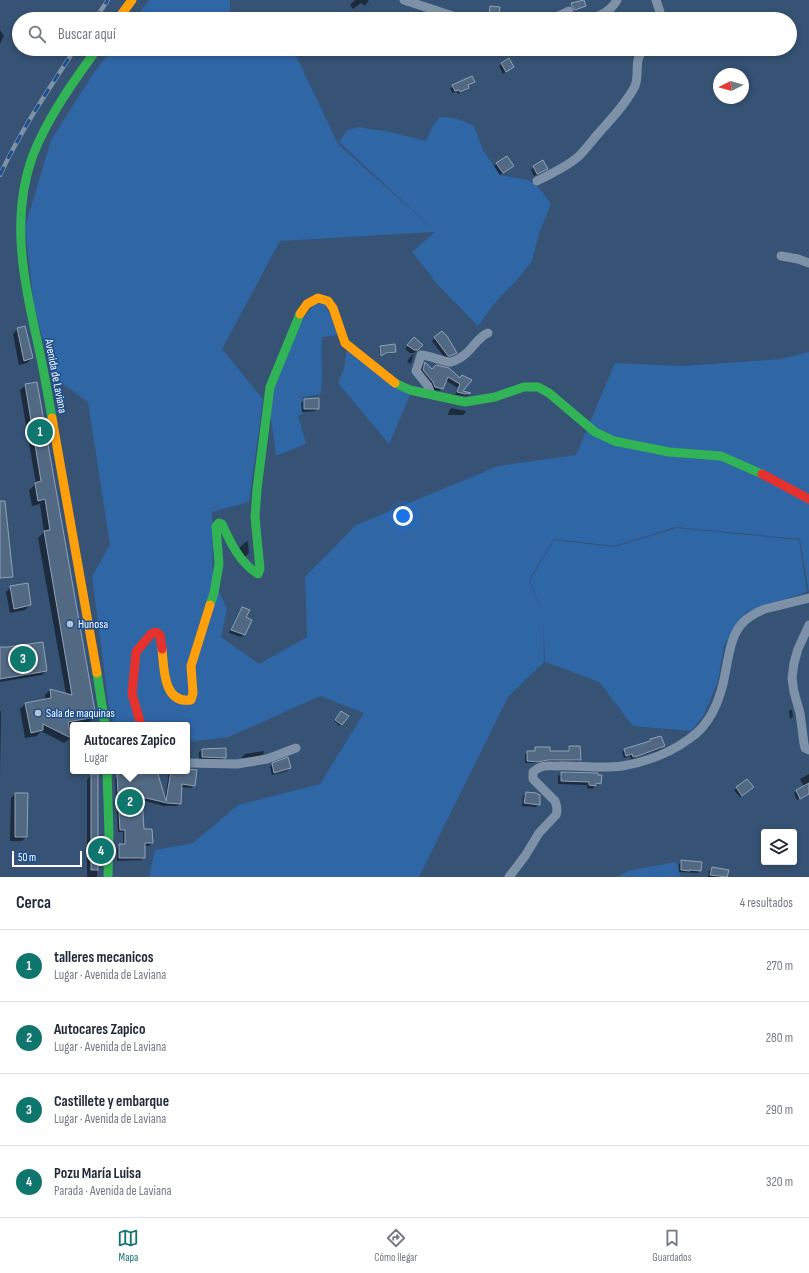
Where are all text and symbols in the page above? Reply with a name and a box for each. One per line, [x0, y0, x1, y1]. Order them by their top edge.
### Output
search box [12, 12, 797, 56]
icon: search [26, 23, 48, 45]
text: Buscar aquí [58, 25, 116, 44]
north arrow [713, 68, 749, 104]
street label: Avenida de Laviana [41, 337, 70, 415]
pin: 1 [27, 417, 53, 447]
your location [393, 506, 413, 526]
place label: Hunosa [78, 617, 108, 632]
marker: Hunosa [65, 619, 75, 629]
pin: 3 [10, 644, 36, 674]
place label: Sala de maquinas [46, 706, 115, 721]
marker: Sala de maquinas [33, 708, 43, 718]
popup [70, 722, 190, 774]
text: Autocares Zapico [84, 731, 176, 750]
text: Lugar [84, 750, 108, 766]
pin: 2 [117, 787, 143, 817]
map controls [761, 829, 797, 865]
button: layers [761, 829, 797, 865]
pin: 4 [88, 836, 114, 866]
scale bar [12, 849, 82, 868]
text: 50 m [18, 851, 36, 864]
text: Cerca [16, 893, 51, 913]
text: 4 resultados [740, 895, 793, 911]
text: talleres mecanicos [54, 948, 154, 967]
text: 1 [26, 958, 32, 974]
text: 270 m [766, 958, 793, 974]
text: Lugar · Avenida de Laviana [54, 967, 166, 983]
text: Autocares Zapico [54, 1020, 145, 1039]
text: 2 [26, 1030, 32, 1046]
text: 280 m [766, 1030, 793, 1046]
text: Lugar · Avenida de Laviana [54, 1039, 166, 1055]
text: Castillete y embarque [54, 1092, 169, 1111]
text: 3 [26, 1102, 32, 1118]
text: 290 m [766, 1102, 793, 1118]
text: Lugar · Avenida de Laviana [54, 1111, 166, 1127]
text: Pozu María Luisa [54, 1164, 141, 1183]
text: 4 [26, 1174, 32, 1190]
text: 320 m [766, 1174, 793, 1190]
text: Parada · Avenida de Laviana [54, 1183, 172, 1199]
tab: Mapa [117, 1227, 139, 1264]
tab: Cómo llegar [374, 1227, 418, 1264]
tab: Guardados [652, 1227, 692, 1264]

